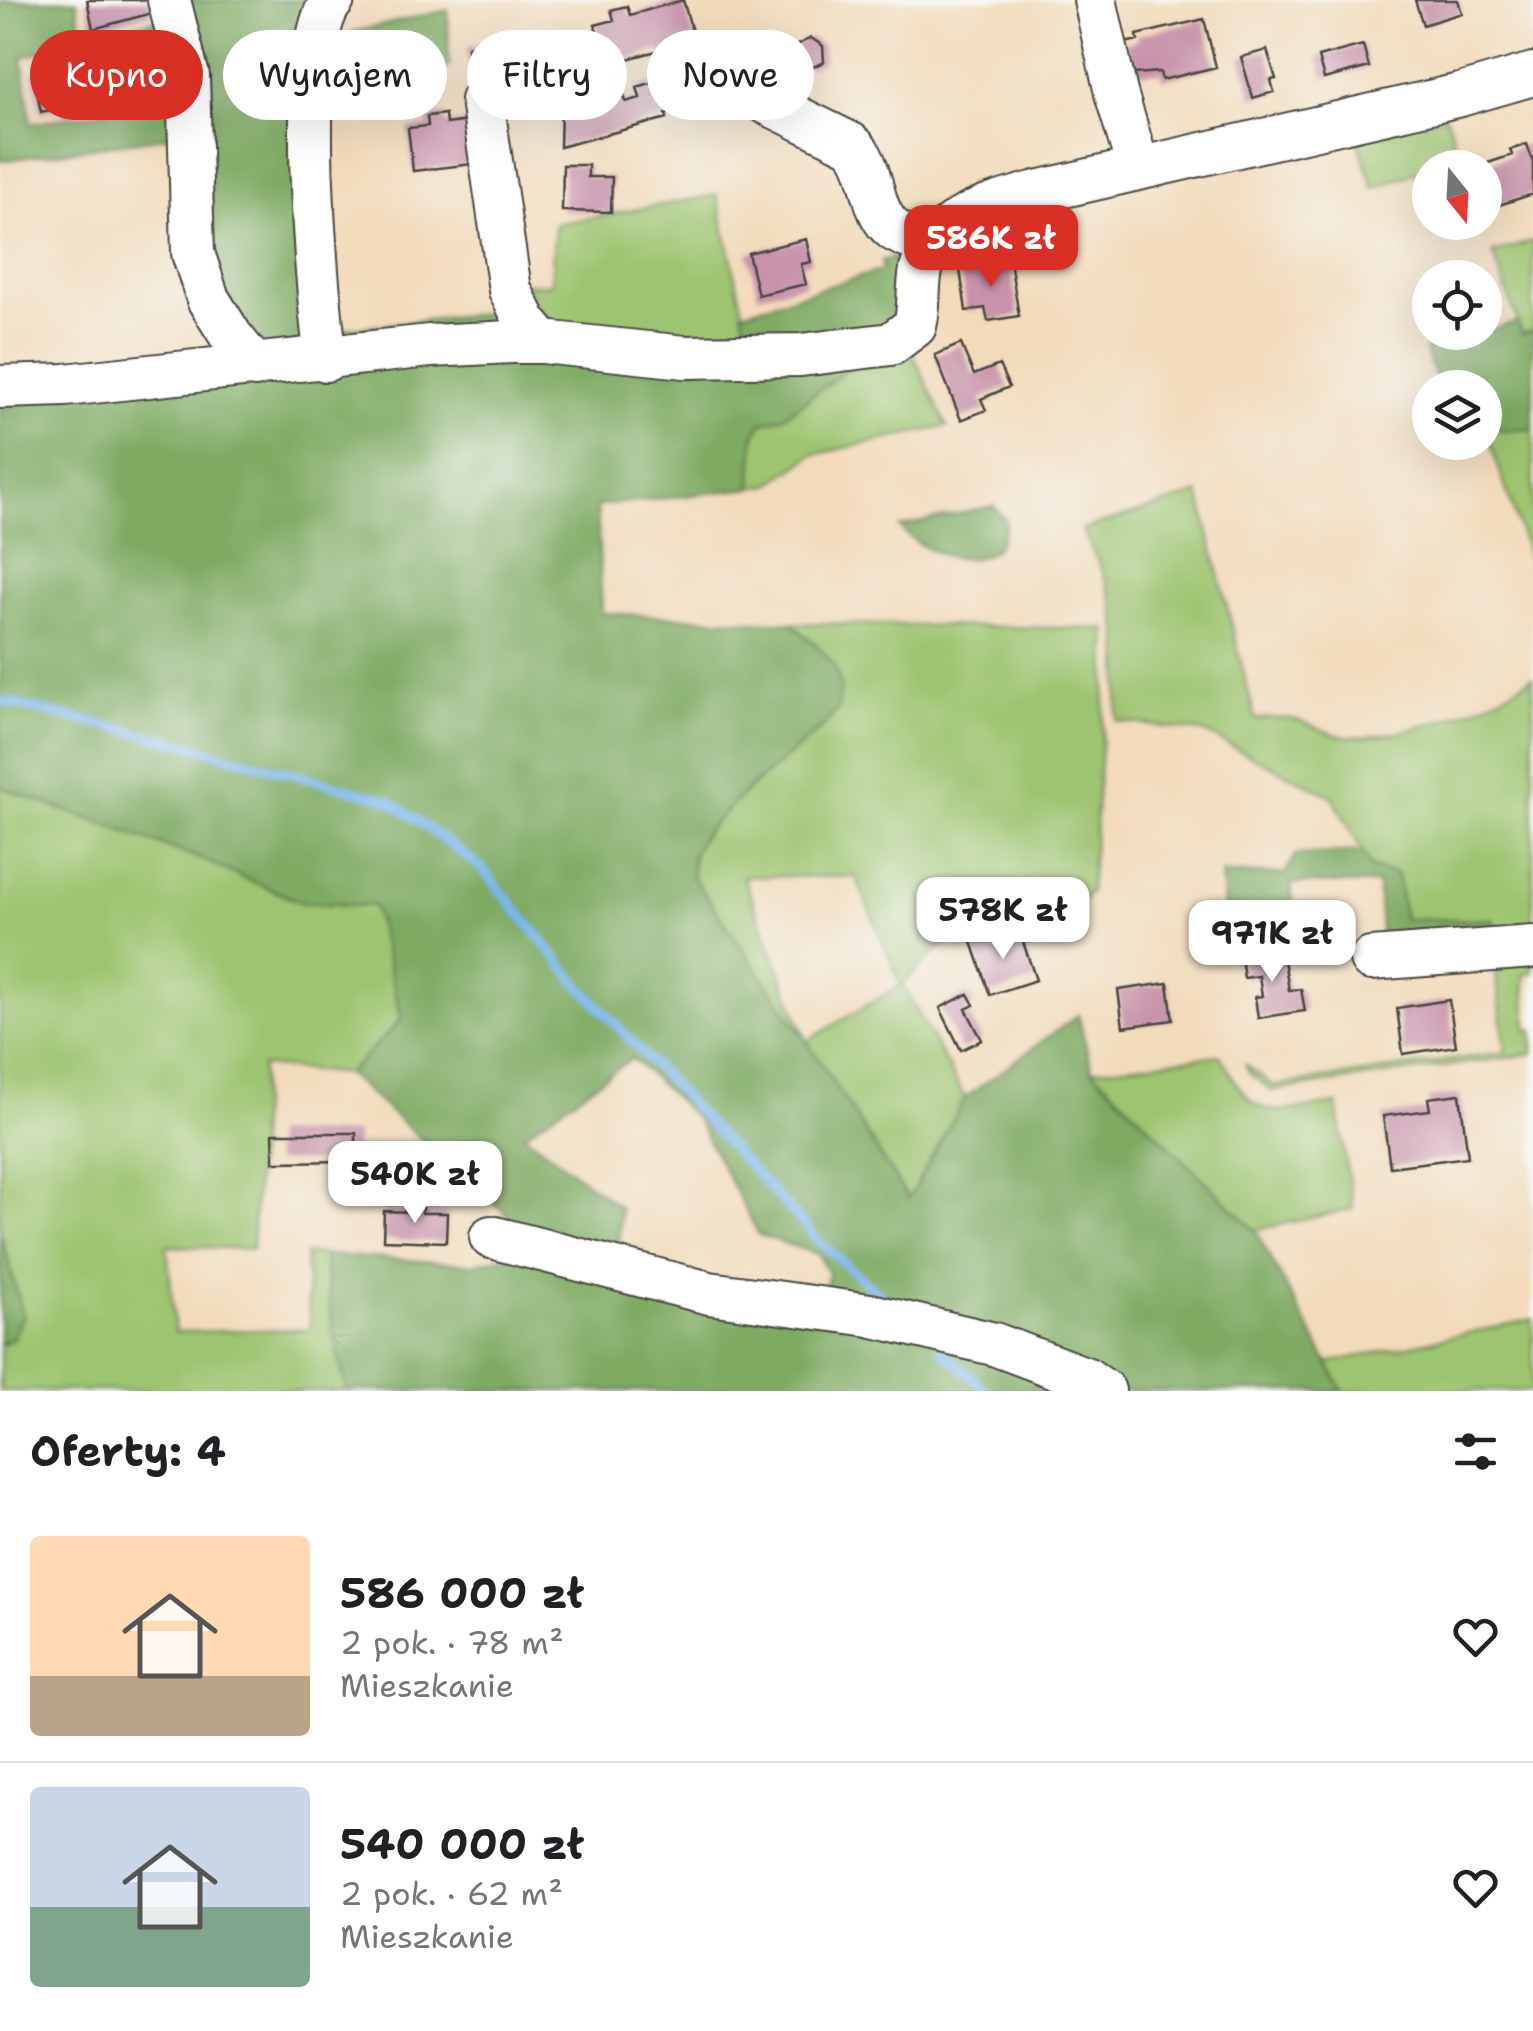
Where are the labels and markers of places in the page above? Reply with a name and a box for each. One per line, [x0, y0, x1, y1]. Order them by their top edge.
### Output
pin: 586K zł [899, 205, 1083, 290]
pin: 578K zł [911, 877, 1095, 962]
pin: 971K zł [1180, 900, 1364, 985]
pin: 540K zł [323, 1141, 507, 1226]

